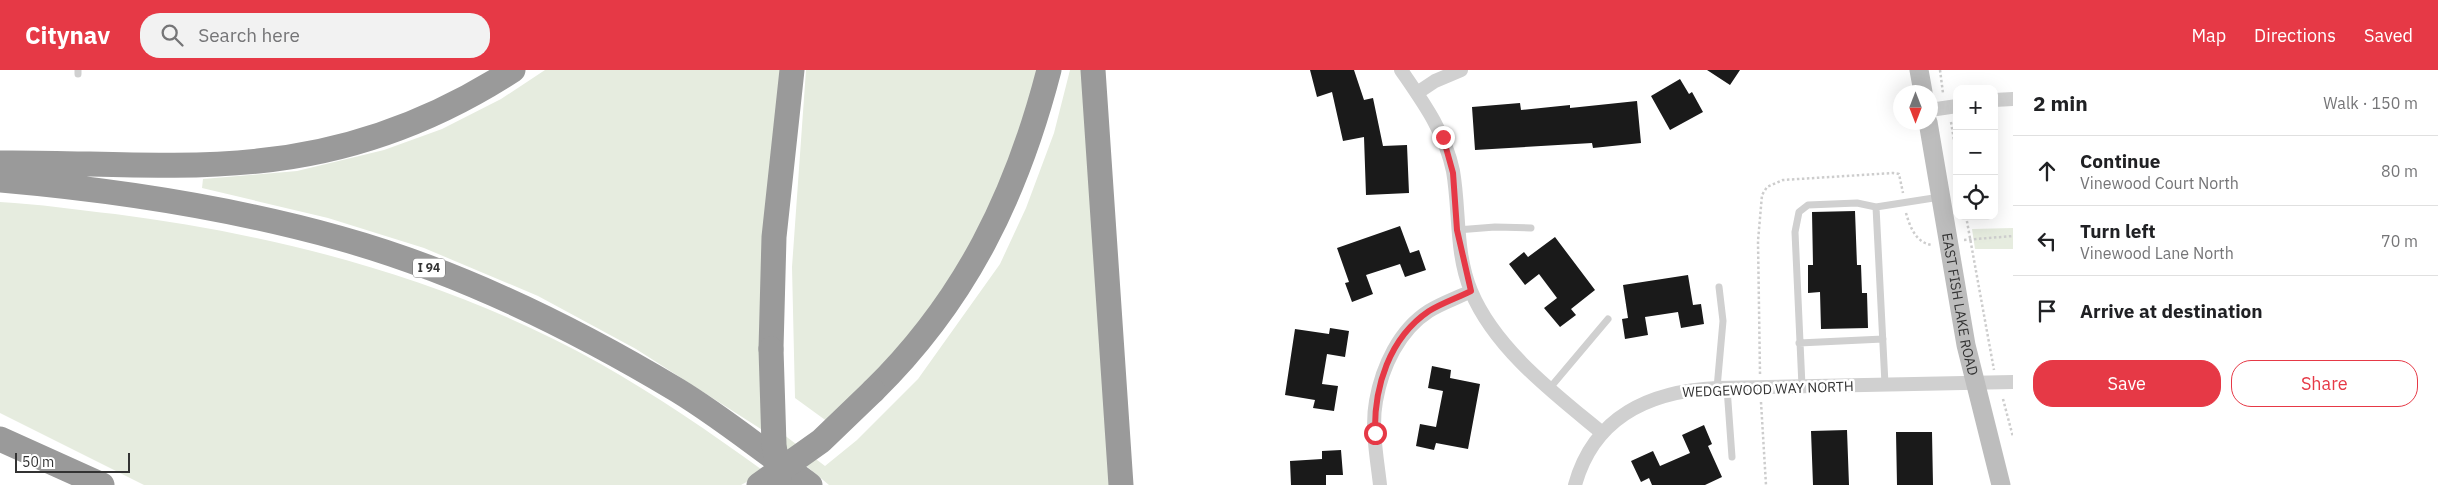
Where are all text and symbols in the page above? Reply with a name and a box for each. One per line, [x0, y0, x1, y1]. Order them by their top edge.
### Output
search box [140, 13, 490, 58]
text: Citynav [25, 19, 110, 51]
icon: search [158, 21, 186, 49]
text: Search here [198, 23, 300, 47]
text: Map [2191, 24, 2226, 47]
text: Directions [2254, 24, 2336, 47]
text: Saved [2364, 24, 2413, 47]
north arrow [1893, 85, 1938, 130]
map controls [1953, 85, 1998, 220]
button: + [1953, 85, 1998, 130]
text: 2 min [2033, 89, 2088, 117]
text: Walk · 150 m [2323, 93, 2418, 113]
route end [1432, 126, 1455, 149]
button: − [1953, 130, 1998, 175]
text: Continue [2080, 149, 2160, 173]
icon: ahead [2033, 157, 2061, 185]
text: 80 m [2381, 161, 2418, 181]
text: Vinewood Court North [2080, 173, 2239, 193]
button: locate [1953, 175, 1998, 220]
text: Turn left [2080, 219, 2156, 243]
icon: left [2033, 227, 2061, 255]
street label: EAST FISH LAKE ROAD [1938, 231, 1982, 377]
text: 70 m [2381, 231, 2418, 251]
text: Vinewood Lane North [2080, 243, 2234, 263]
road number: I 94 [413, 258, 445, 278]
icon: arrive [2033, 297, 2061, 325]
text: Arrive at destination [2080, 299, 2263, 323]
button: Save [2033, 360, 2221, 407]
button: Share [2231, 360, 2418, 407]
street label: WEDGEWOOD WAY NORTH [1682, 377, 1854, 401]
route start [1364, 422, 1387, 445]
scale bar [15, 450, 130, 473]
text: 50 m [22, 453, 54, 471]

